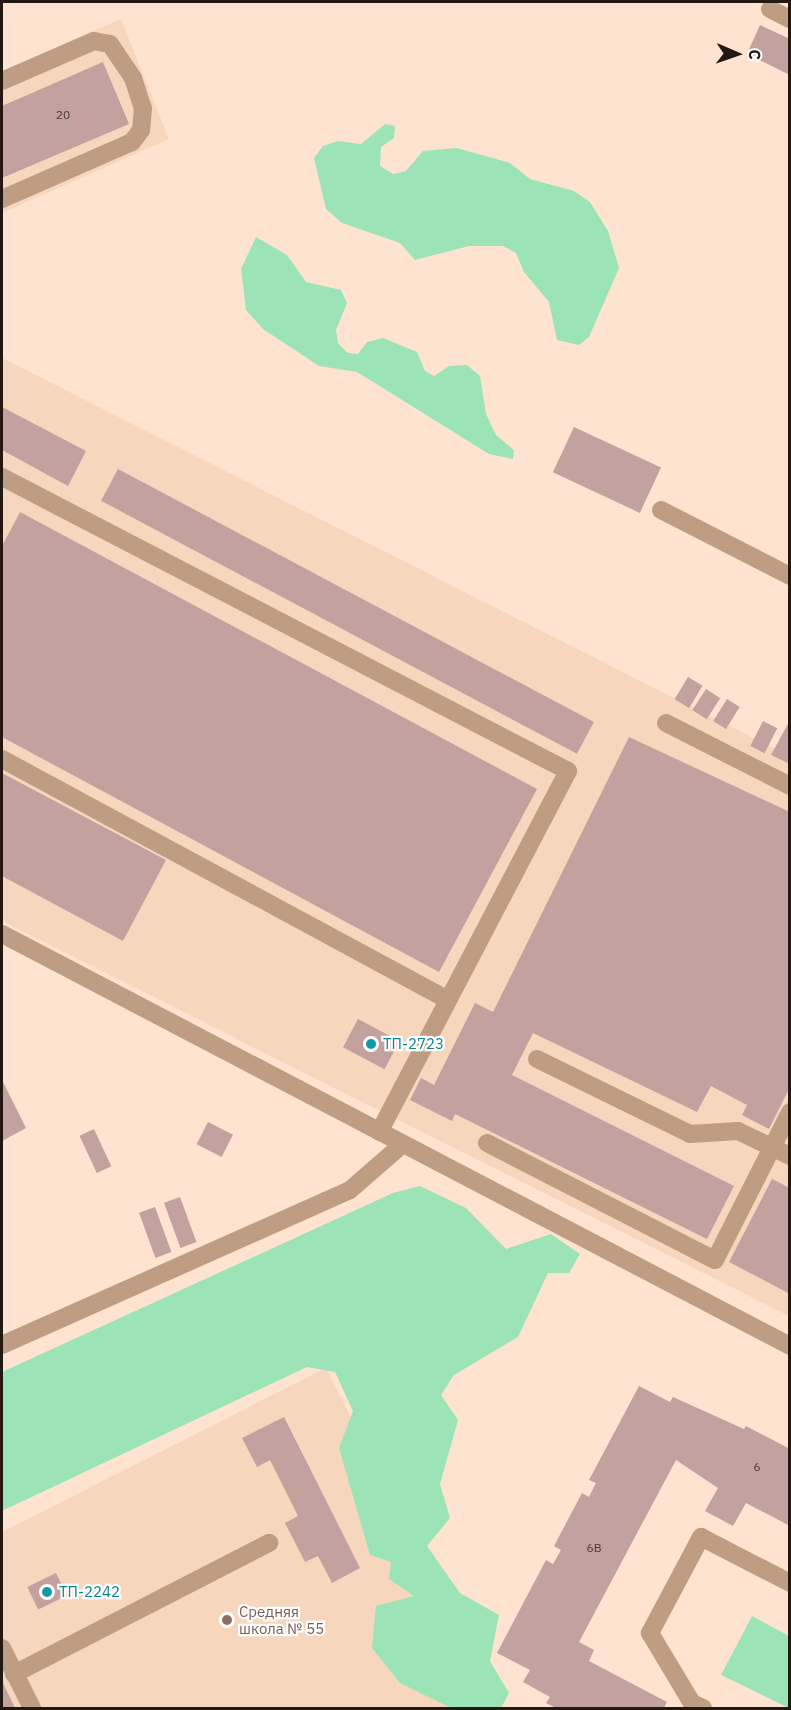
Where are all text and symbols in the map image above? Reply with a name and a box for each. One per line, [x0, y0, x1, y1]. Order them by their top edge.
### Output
north arrow [707, 24, 767, 84]
text: С [745, 49, 765, 60]
house number: 20 [56, 108, 70, 122]
place label: ТП-2723 [383, 1035, 444, 1053]
marker: ТП-2723 [364, 1037, 378, 1051]
house number: 6 [753, 1460, 761, 1474]
house number: 6В [586, 1541, 602, 1555]
place label: ТП-2242 [59, 1583, 120, 1601]
marker: ТП-2242 [40, 1585, 54, 1599]
place label: Средняя школа № 55 [239, 1602, 324, 1637]
marker: Средняя школа № 55 [220, 1613, 234, 1627]

